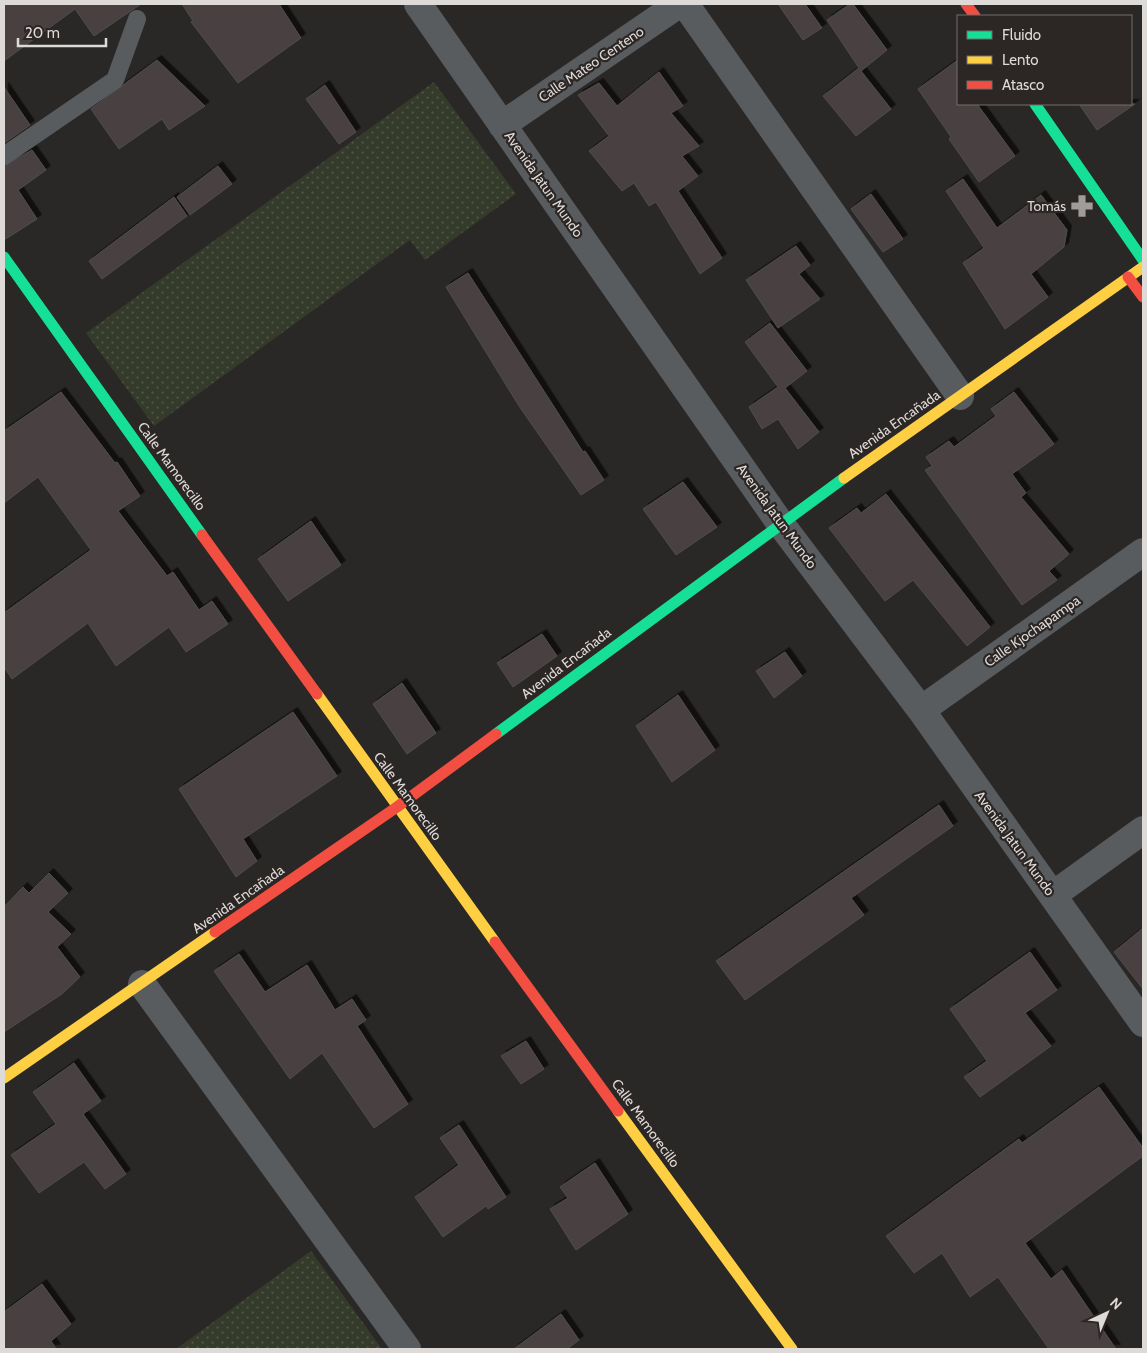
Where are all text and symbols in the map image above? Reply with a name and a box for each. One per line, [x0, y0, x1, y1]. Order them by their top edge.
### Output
scale bar [18, 15, 105, 47]
legend [957, 15, 1132, 105]
street label: Calle Mateo Centeno [535, 22, 647, 106]
text: 20 m [25, 24, 60, 42]
text: Fluido [1002, 26, 1041, 44]
text: Lento [1002, 51, 1039, 69]
text: Atasco [1002, 76, 1044, 94]
street label: Avenida Jatun Mundo [501, 127, 587, 241]
pharmacy icon: Tomás [1069, 193, 1095, 219]
place label: Tomás [1027, 197, 1066, 215]
street label: Avenida Encañada [845, 385, 944, 462]
street label: Calle Mamorecillo [134, 418, 210, 514]
street label: Avenida Jatun Mundo [733, 460, 821, 572]
street label: Calle Kjochapampa [981, 591, 1084, 671]
street label: Avenida Encañada [517, 623, 615, 703]
street label: Calle Mamorecillo [370, 748, 446, 844]
street label: Avenida Jatun Mundo [971, 787, 1059, 899]
street label: Avenida Encañada [189, 860, 288, 937]
street label: Calle Mamorecillo [608, 1075, 684, 1171]
north arrow [1082, 1288, 1132, 1338]
text: N [1106, 1294, 1126, 1314]

